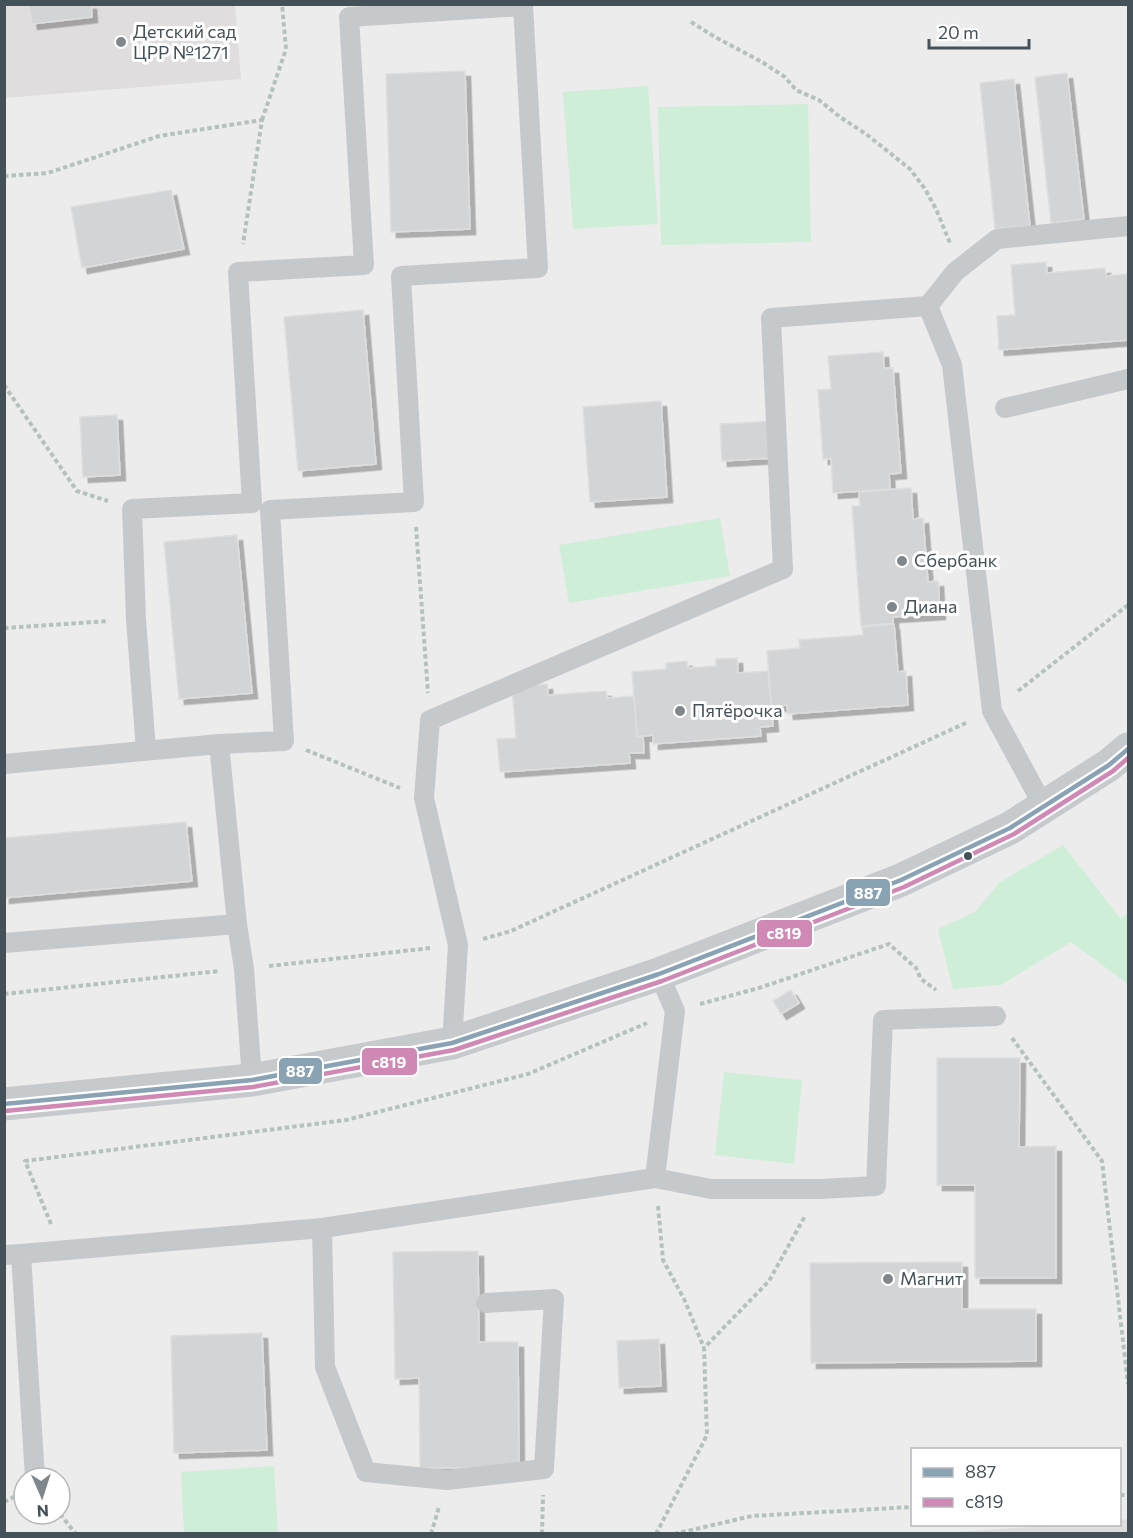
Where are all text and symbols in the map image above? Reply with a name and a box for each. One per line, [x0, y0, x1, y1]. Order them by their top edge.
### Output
scale bar [929, 12, 1030, 50]
place label: Детский сад ЦРР №1271 [133, 20, 237, 63]
text: 20 m [938, 21, 979, 43]
marker: Детский сад ЦРР №1271 [114, 35, 128, 49]
place label: Сбербанк [914, 549, 998, 571]
marker: Сбербанк [895, 554, 909, 568]
place label: Диана [904, 595, 957, 617]
marker: Диана [885, 600, 899, 614]
place label: Пятёрочка [692, 699, 783, 721]
marker: Пятёрочка [673, 704, 687, 718]
unlabelled marker [962, 850, 974, 862]
line badge: 887 [845, 878, 891, 907]
text: 887 [854, 883, 882, 902]
line badge: с819 [756, 919, 813, 948]
text: с819 [767, 923, 802, 942]
line badge: с819 [361, 1047, 418, 1076]
text: с819 [372, 1052, 407, 1071]
line badge: 887 [278, 1057, 323, 1085]
text: 887 [286, 1061, 314, 1080]
place label: Магнит [900, 1267, 964, 1289]
marker: Магнит [881, 1272, 895, 1286]
legend [911, 1448, 1121, 1526]
text: 887 [965, 1460, 996, 1482]
north arrow [12, 1466, 72, 1526]
text: с819 [965, 1490, 1003, 1512]
text: N [36, 1502, 49, 1521]

